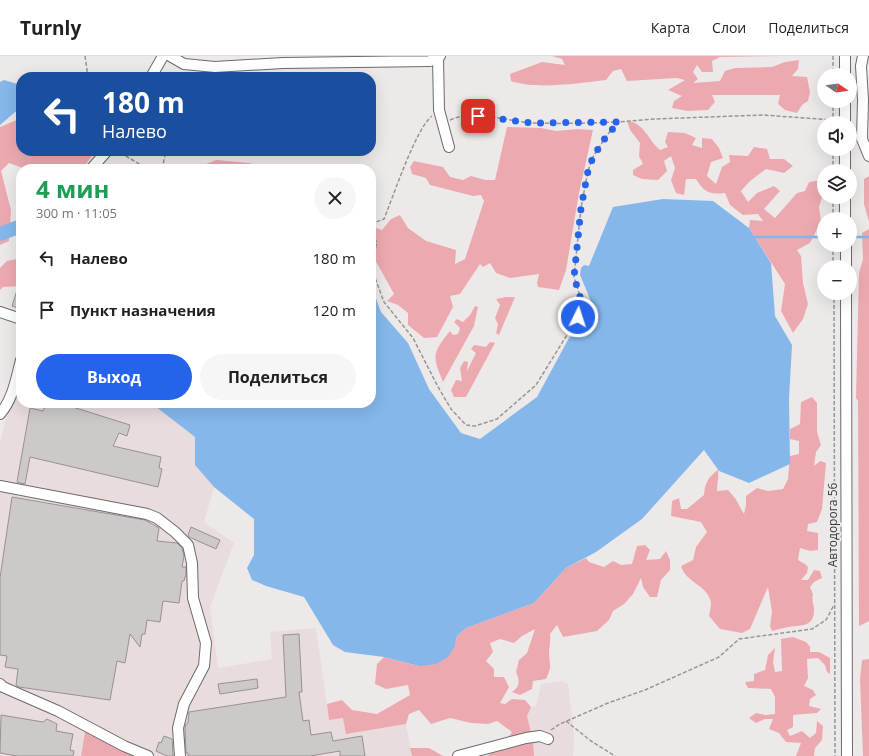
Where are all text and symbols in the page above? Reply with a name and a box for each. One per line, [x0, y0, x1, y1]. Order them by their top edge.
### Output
text: Turnly [20, 15, 81, 41]
text: Карта [651, 18, 690, 37]
text: Слои [712, 18, 746, 37]
text: Поделиться [768, 18, 849, 37]
north arrow [817, 68, 857, 108]
map controls [817, 68, 857, 300]
text: 180 m [102, 83, 185, 121]
icon: left [36, 88, 88, 140]
pin [461, 99, 495, 133]
icon: arrive [467, 105, 489, 127]
button: sound [817, 116, 857, 156]
text: Налево [102, 119, 167, 143]
button: layers [817, 164, 857, 204]
text: 4 мин [36, 172, 109, 205]
button: close [314, 177, 356, 219]
text: 300 m · 11:05 [36, 204, 117, 222]
button: + [817, 212, 857, 252]
icon: left [36, 247, 58, 269]
text: Налево [70, 248, 128, 268]
text: 180 m [312, 248, 356, 268]
button: − [817, 260, 857, 300]
position arrow [557, 296, 599, 338]
icon: arrive [36, 299, 58, 321]
text: Пункт назначения [70, 300, 216, 320]
text: 120 m [312, 300, 356, 320]
button: Выход [36, 354, 192, 400]
button: Поделиться [200, 354, 356, 400]
street label: Автодорога 56 [824, 483, 841, 567]

